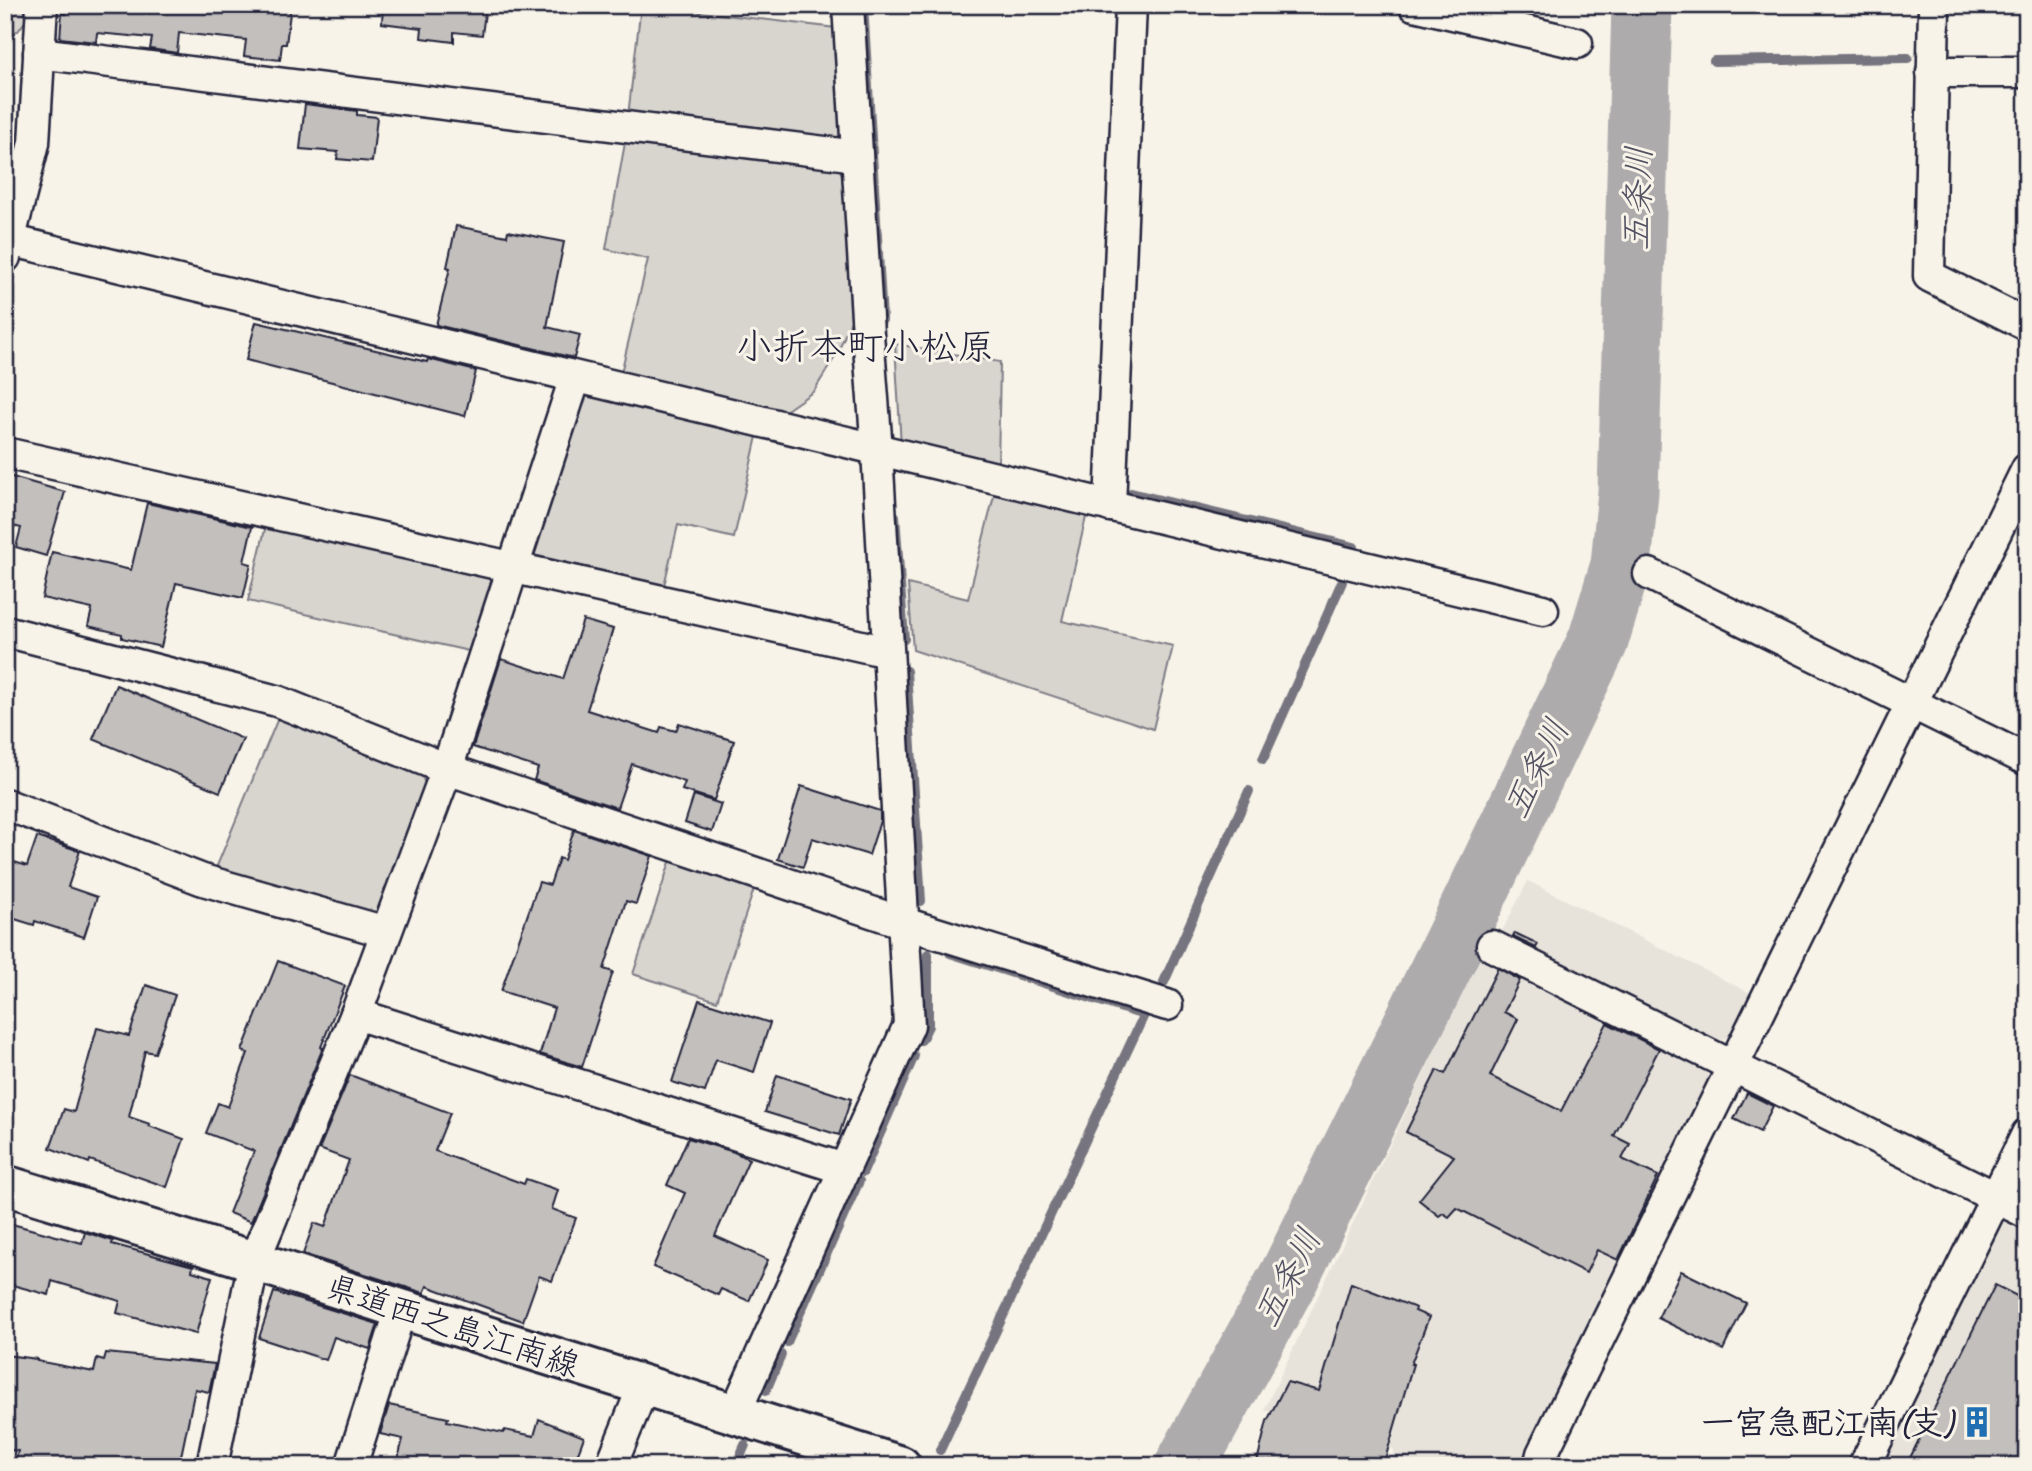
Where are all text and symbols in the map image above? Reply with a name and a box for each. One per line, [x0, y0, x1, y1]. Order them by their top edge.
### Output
water label: 五条川 [1613, 145, 1662, 251]
district label: 小折本町小松原 [736, 323, 995, 370]
water label: 五条川 [1493, 711, 1580, 825]
water label: 五条川 [1244, 1220, 1331, 1334]
street label: 県道西之島江南線 [321, 1265, 585, 1387]
place label: 一宮急配江南(支) [1701, 1402, 1956, 1444]
building icon: 一宮急配江南(支) [1960, 1405, 1994, 1439]

